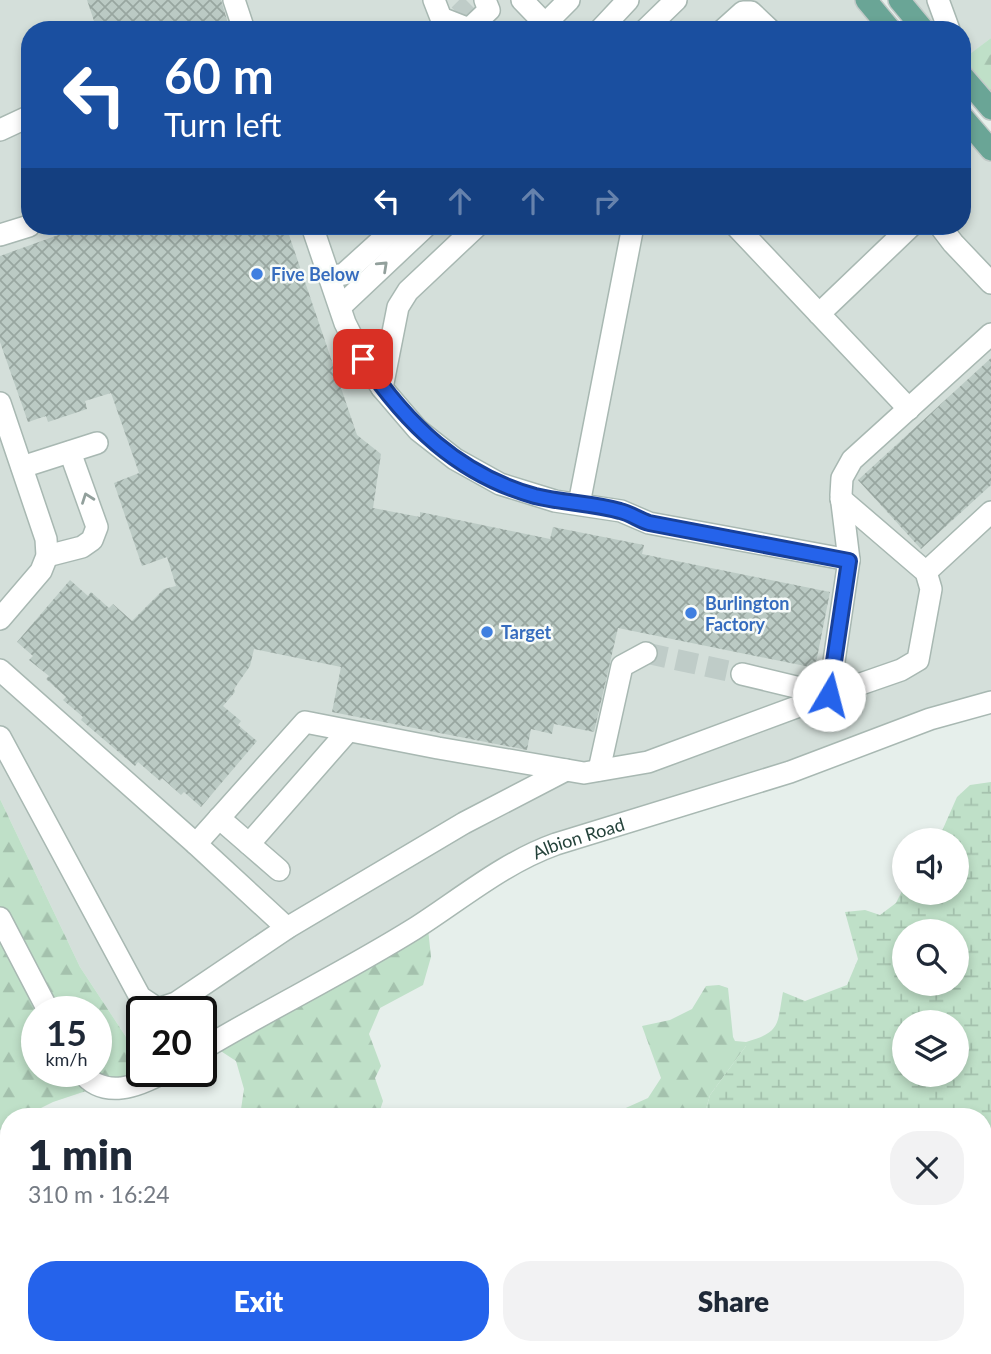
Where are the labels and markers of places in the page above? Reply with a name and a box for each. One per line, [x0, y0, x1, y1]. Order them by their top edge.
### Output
place label: Five Below [271, 263, 360, 285]
marker: Five Below [249, 266, 265, 282]
pin [333, 329, 393, 389]
place label: Burlington Factory [705, 592, 789, 635]
marker: Burlington Factory [683, 605, 699, 621]
place label: Target [501, 621, 551, 643]
marker: Target [479, 624, 495, 640]

